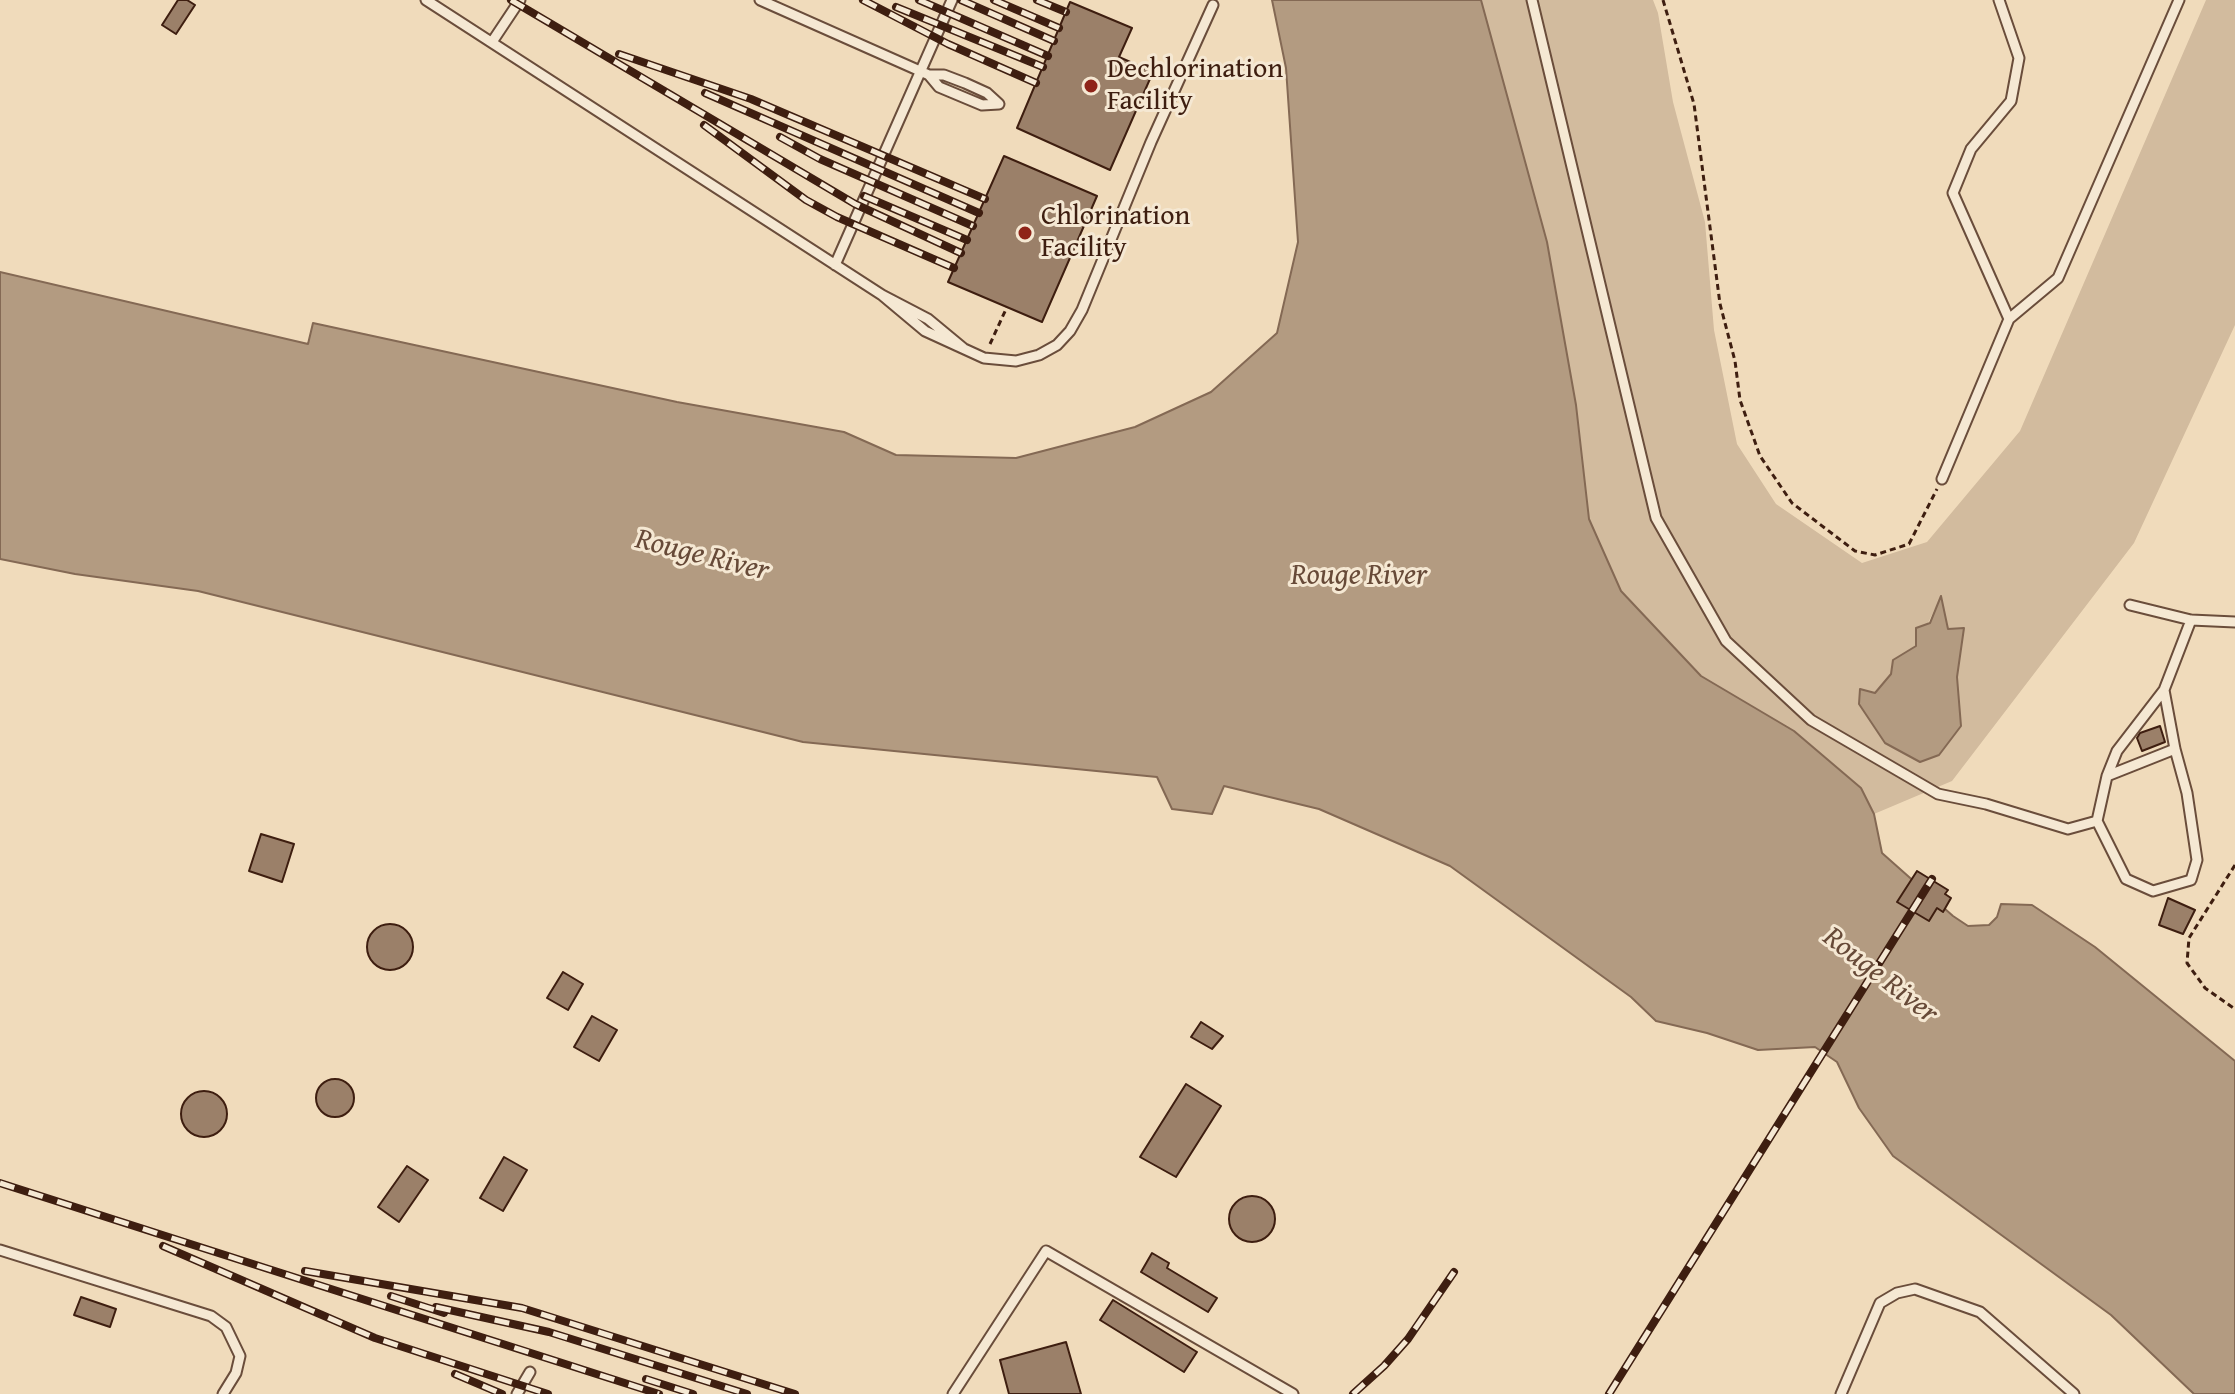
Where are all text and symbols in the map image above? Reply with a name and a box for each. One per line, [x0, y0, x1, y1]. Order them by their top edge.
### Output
place label: Dechlorination Facility [1107, 53, 1283, 119]
marker: Dechlorination Facility [1082, 77, 1100, 95]
place label: Chlorination Facility [1041, 200, 1190, 266]
marker: Chlorination Facility [1016, 224, 1034, 242]
water label: Rouge River [631, 522, 773, 590]
water label: Rouge River [1291, 558, 1427, 594]
water label: Rouge River [1815, 920, 1945, 1032]

